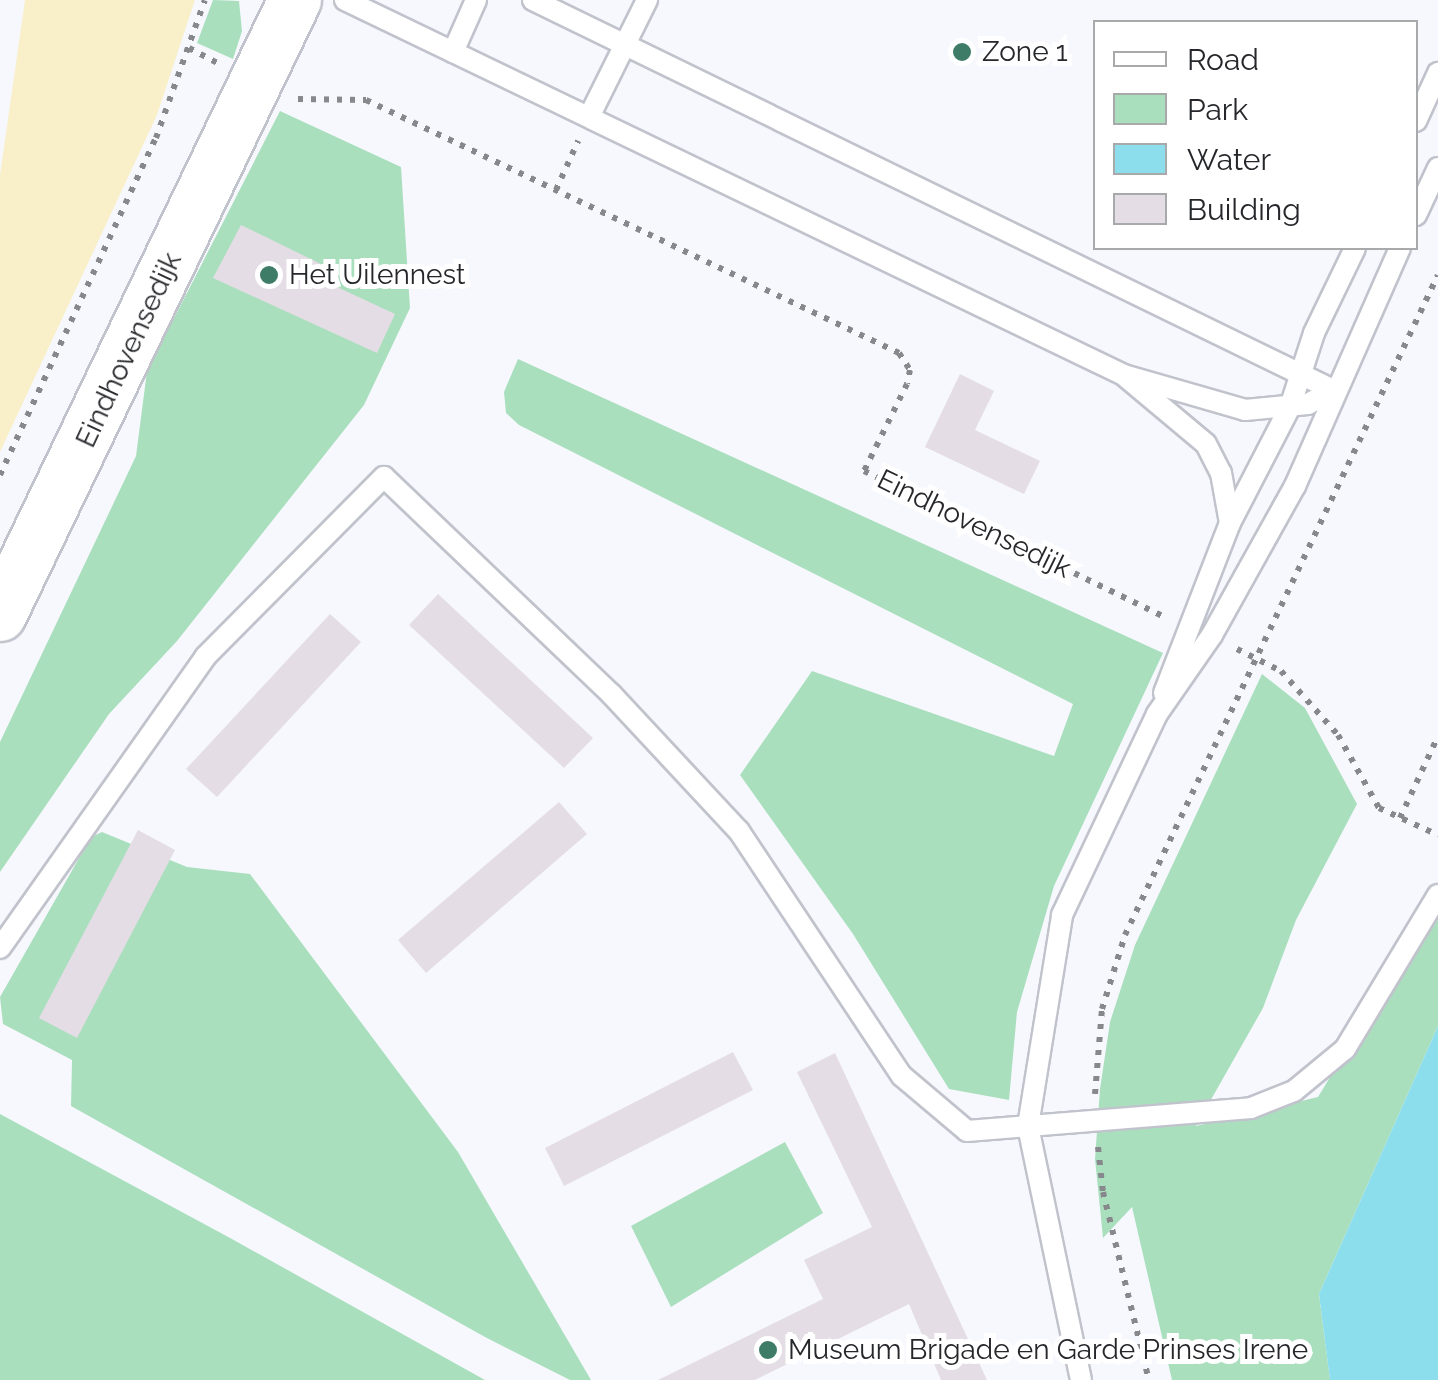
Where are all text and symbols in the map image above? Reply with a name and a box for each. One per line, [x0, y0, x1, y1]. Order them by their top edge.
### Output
legend [1093, 20, 1418, 250]
place label: Zone 1 [982, 35, 1068, 69]
marker: Zone 1 [951, 41, 973, 63]
text: Road [1187, 42, 1259, 77]
text: Park [1187, 92, 1248, 127]
text: Water [1187, 142, 1271, 177]
text: Building [1187, 192, 1301, 227]
street label: Eindhovensedijk [69, 247, 189, 453]
place label: Het Uilennest [289, 258, 465, 292]
marker: Het Uilennest [258, 264, 280, 286]
street label: Eindhovensedijk [872, 463, 1076, 585]
place label: Museum Brigade en Garde Prinses Irene [788, 1333, 1308, 1367]
marker: Museum Brigade en Garde Prinses Irene [757, 1339, 779, 1361]

